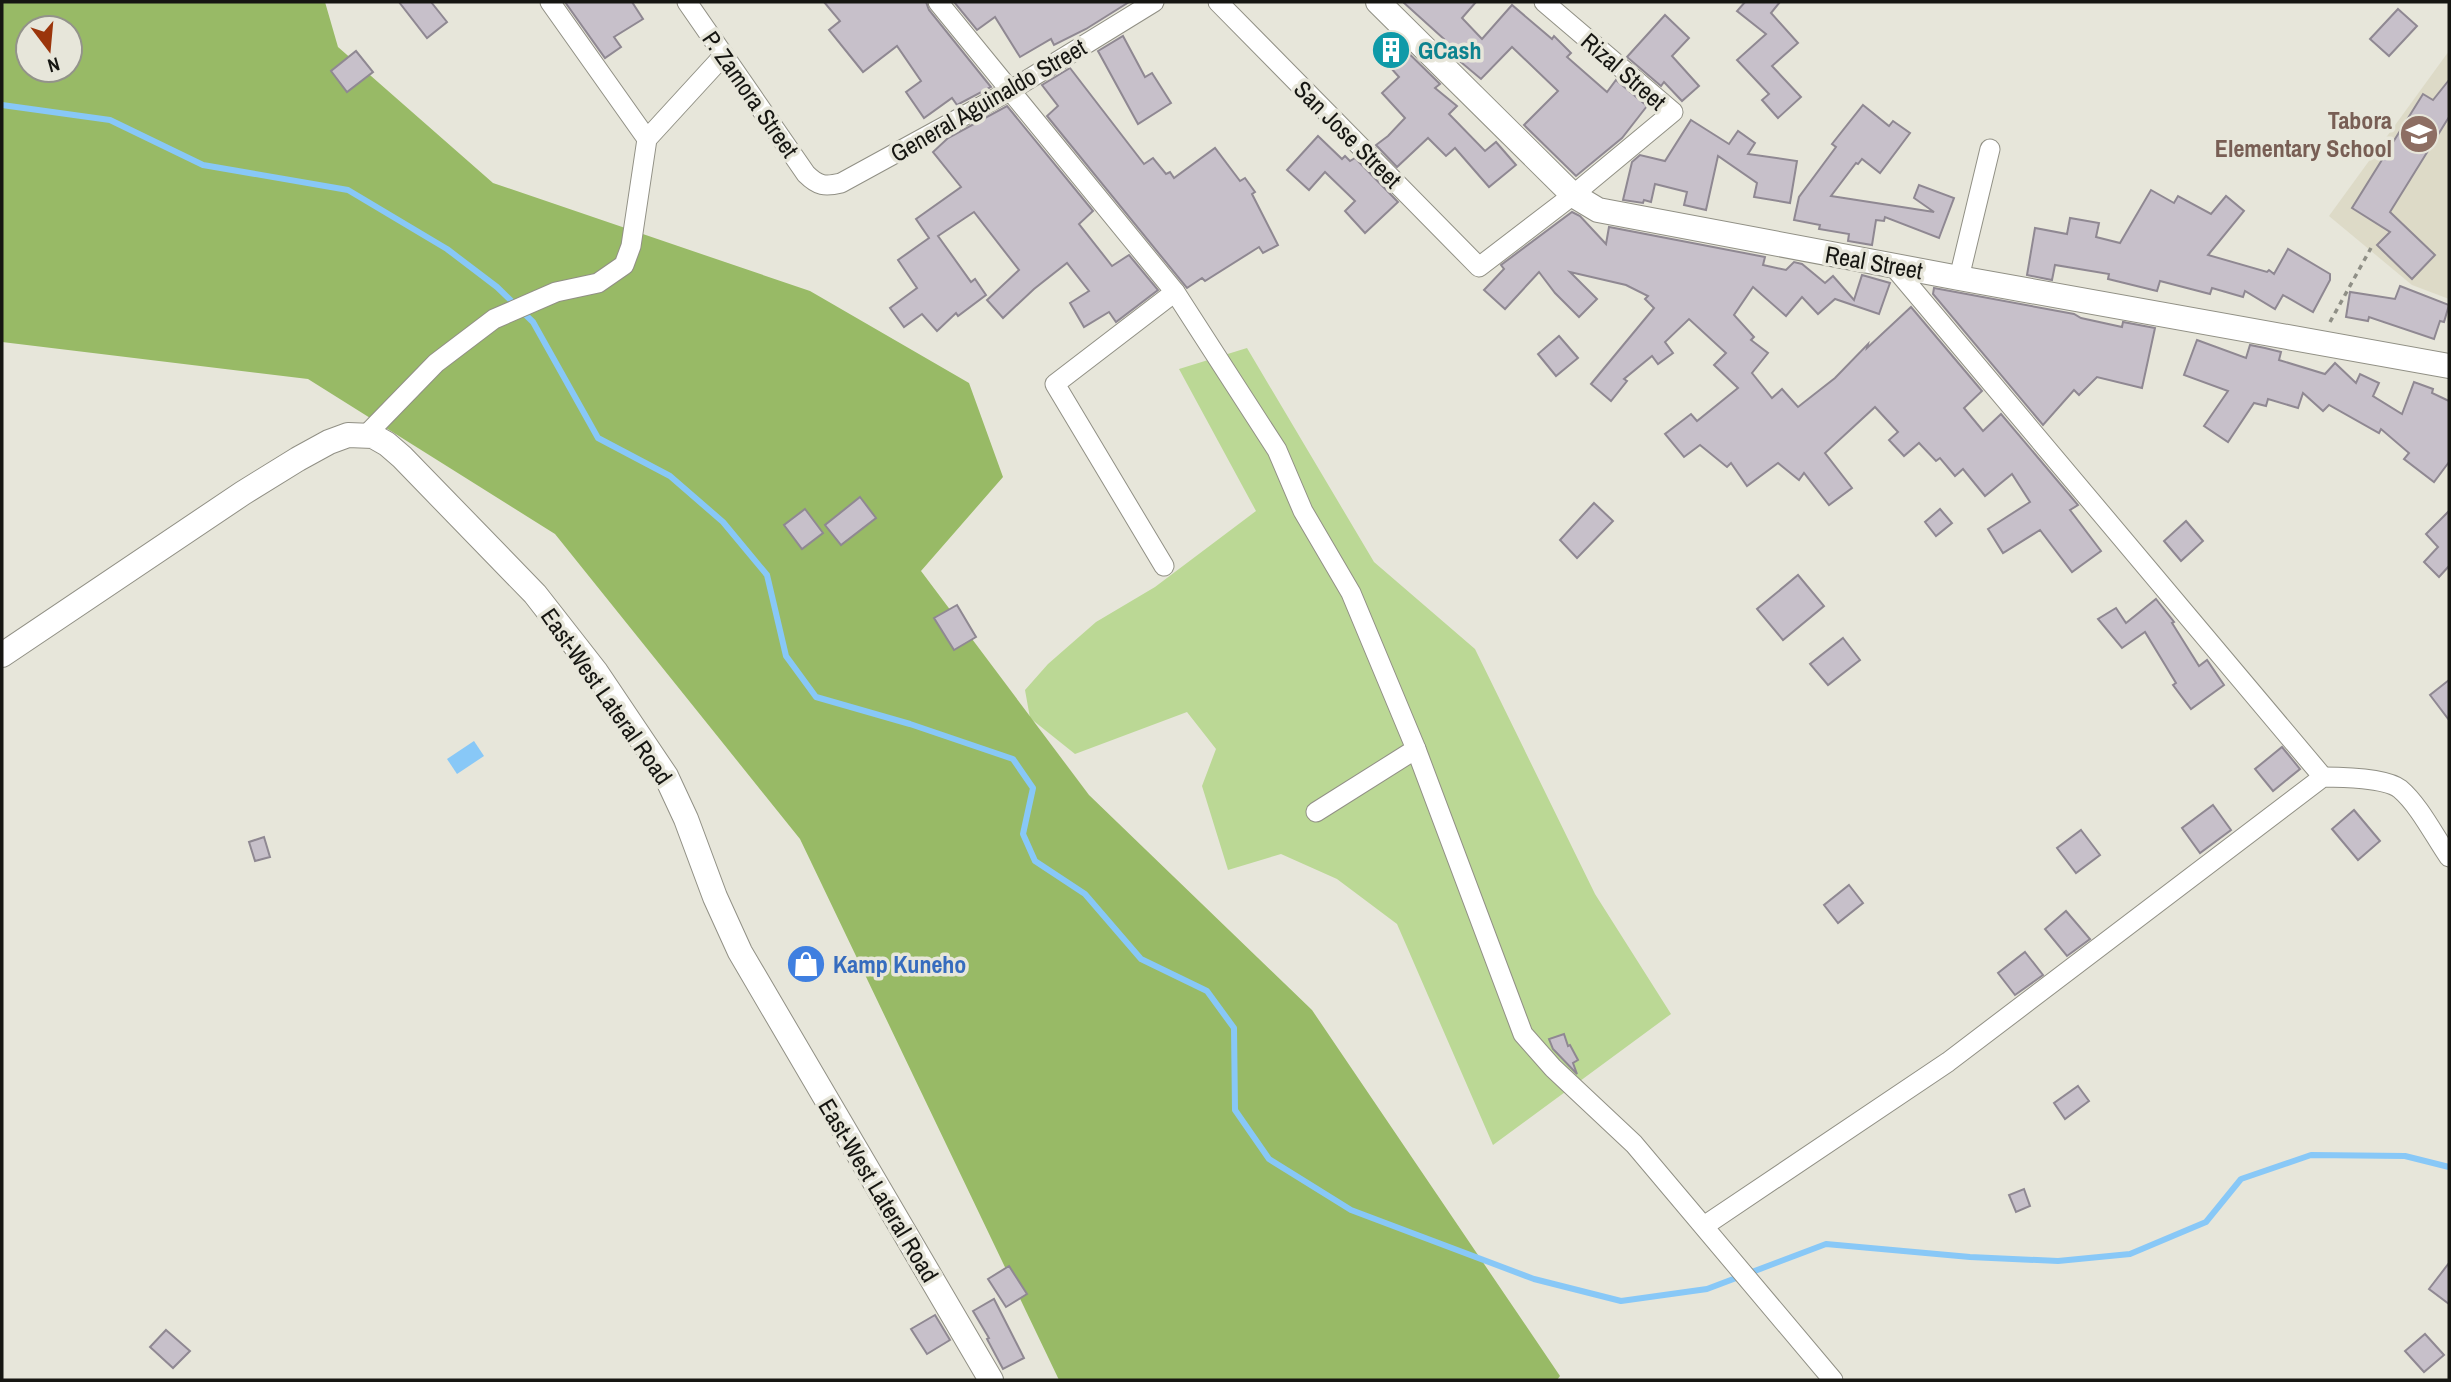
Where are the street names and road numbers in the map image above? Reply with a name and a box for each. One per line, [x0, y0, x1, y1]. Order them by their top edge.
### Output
street label: P. Zamora Street [696, 24, 807, 164]
street label: Rizal Street [1575, 25, 1674, 117]
street label: General Aguinaldo Street [884, 31, 1092, 169]
street label: San Jose Street [1287, 73, 1409, 195]
street label: Real Street [1823, 238, 1926, 286]
street label: East-West Lateral Road [534, 601, 680, 791]
street label: East-West Lateral Road [812, 1092, 946, 1288]

